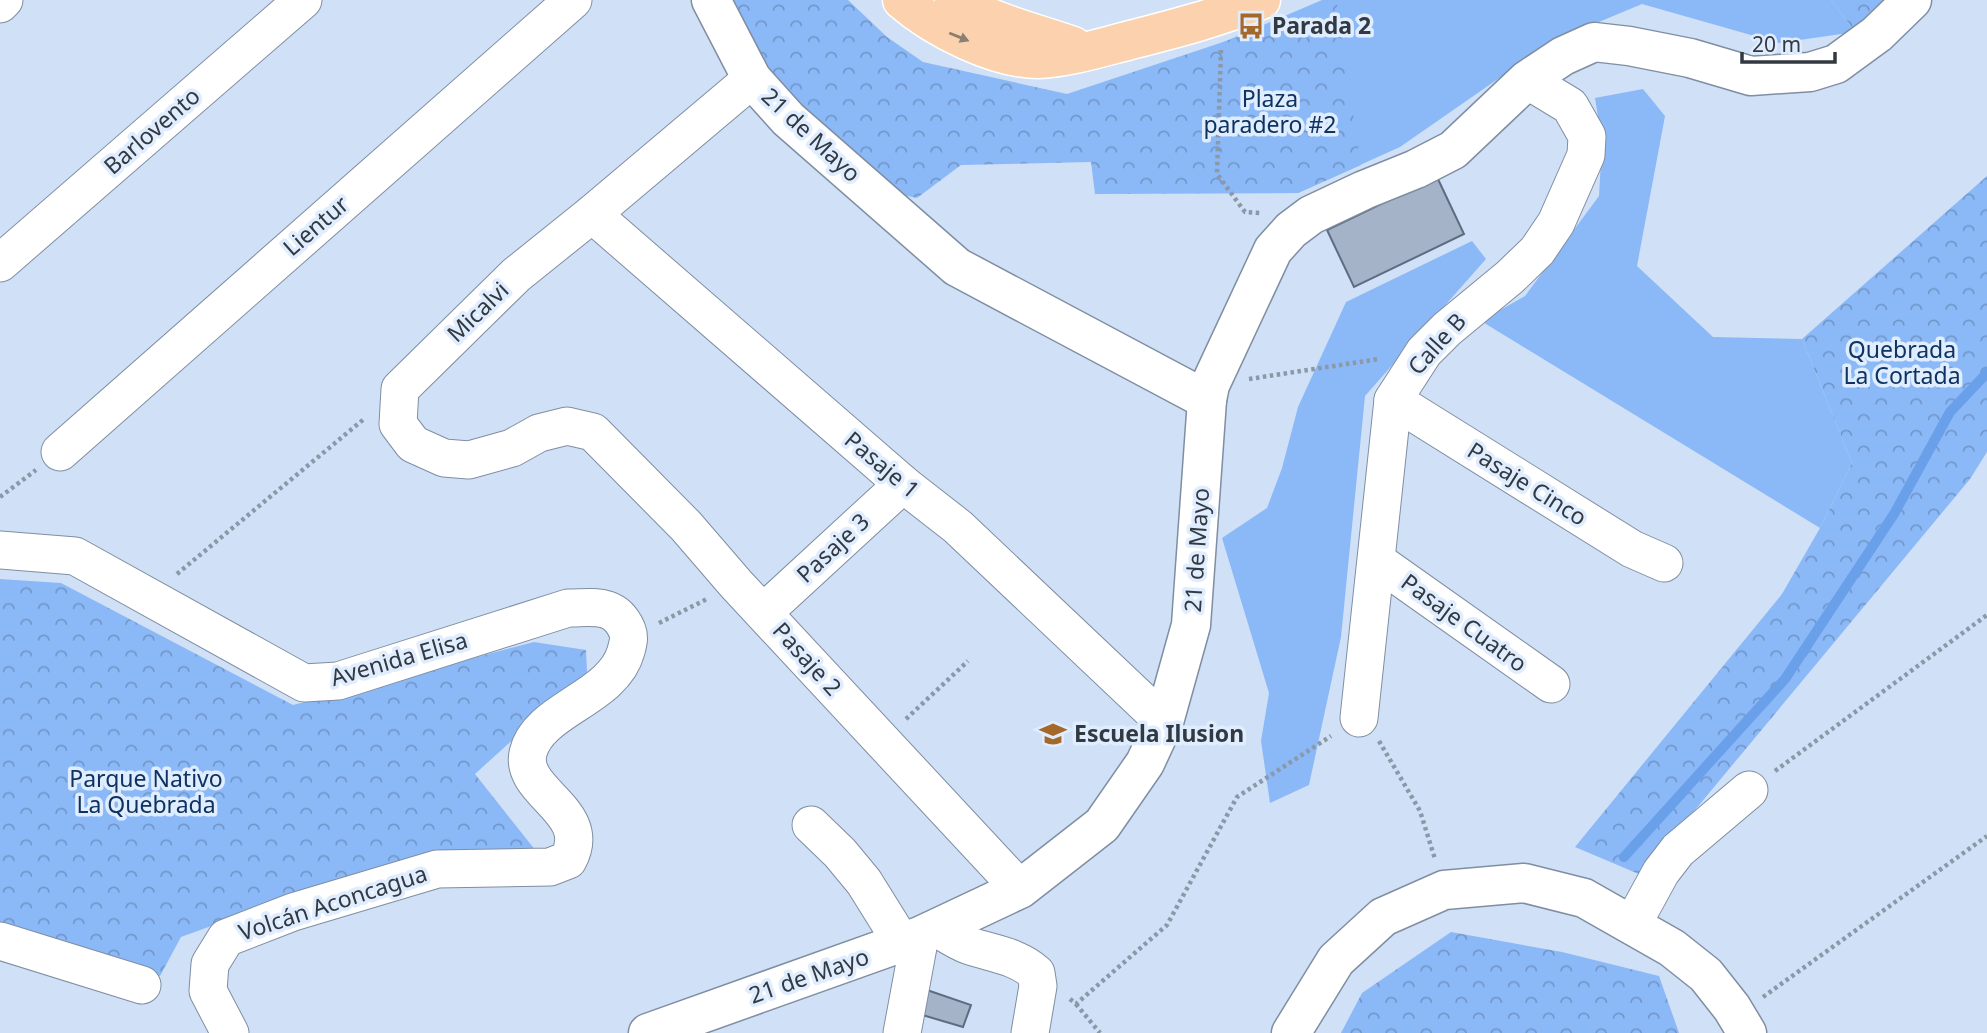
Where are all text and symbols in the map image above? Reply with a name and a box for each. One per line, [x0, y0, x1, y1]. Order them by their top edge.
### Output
place label: Parada 2 [1272, 9, 1371, 41]
bus stop icon: Parada 2 [1236, 11, 1266, 41]
scale bar [1742, 21, 1835, 65]
text: 20 m [1752, 30, 1801, 58]
one-way arrow [949, 32, 970, 43]
street label: Barlovento [96, 80, 206, 181]
street label: 21 de Mayo [755, 80, 868, 189]
park label: Plaza paradero #2 [1203, 82, 1337, 140]
street label: Lientur [276, 188, 355, 263]
street label: Micalvi [439, 274, 515, 349]
street label: Calle B [1400, 305, 1473, 381]
park label: Quebrada La Cortada [1843, 333, 1961, 391]
street label: Pasaje 1 [838, 423, 927, 505]
street label: Pasaje Cinco [1462, 434, 1593, 533]
street label: 21 de Mayo [1176, 487, 1216, 613]
street label: Pasaje 3 [789, 505, 876, 589]
street label: Pasaje Cuatro [1395, 566, 1534, 679]
street label: Pasaje 2 [766, 615, 849, 702]
street label: Avenida Elisa [326, 623, 471, 693]
place label: Escuela Ilusion [1074, 717, 1244, 749]
school or university icon: Escuela Ilusion [1038, 719, 1068, 749]
park label: Parque Nativo La Quebrada [69, 762, 223, 820]
street label: Volcán Aconcagua [234, 856, 431, 948]
street label: 21 de Mayo [744, 940, 873, 1011]

